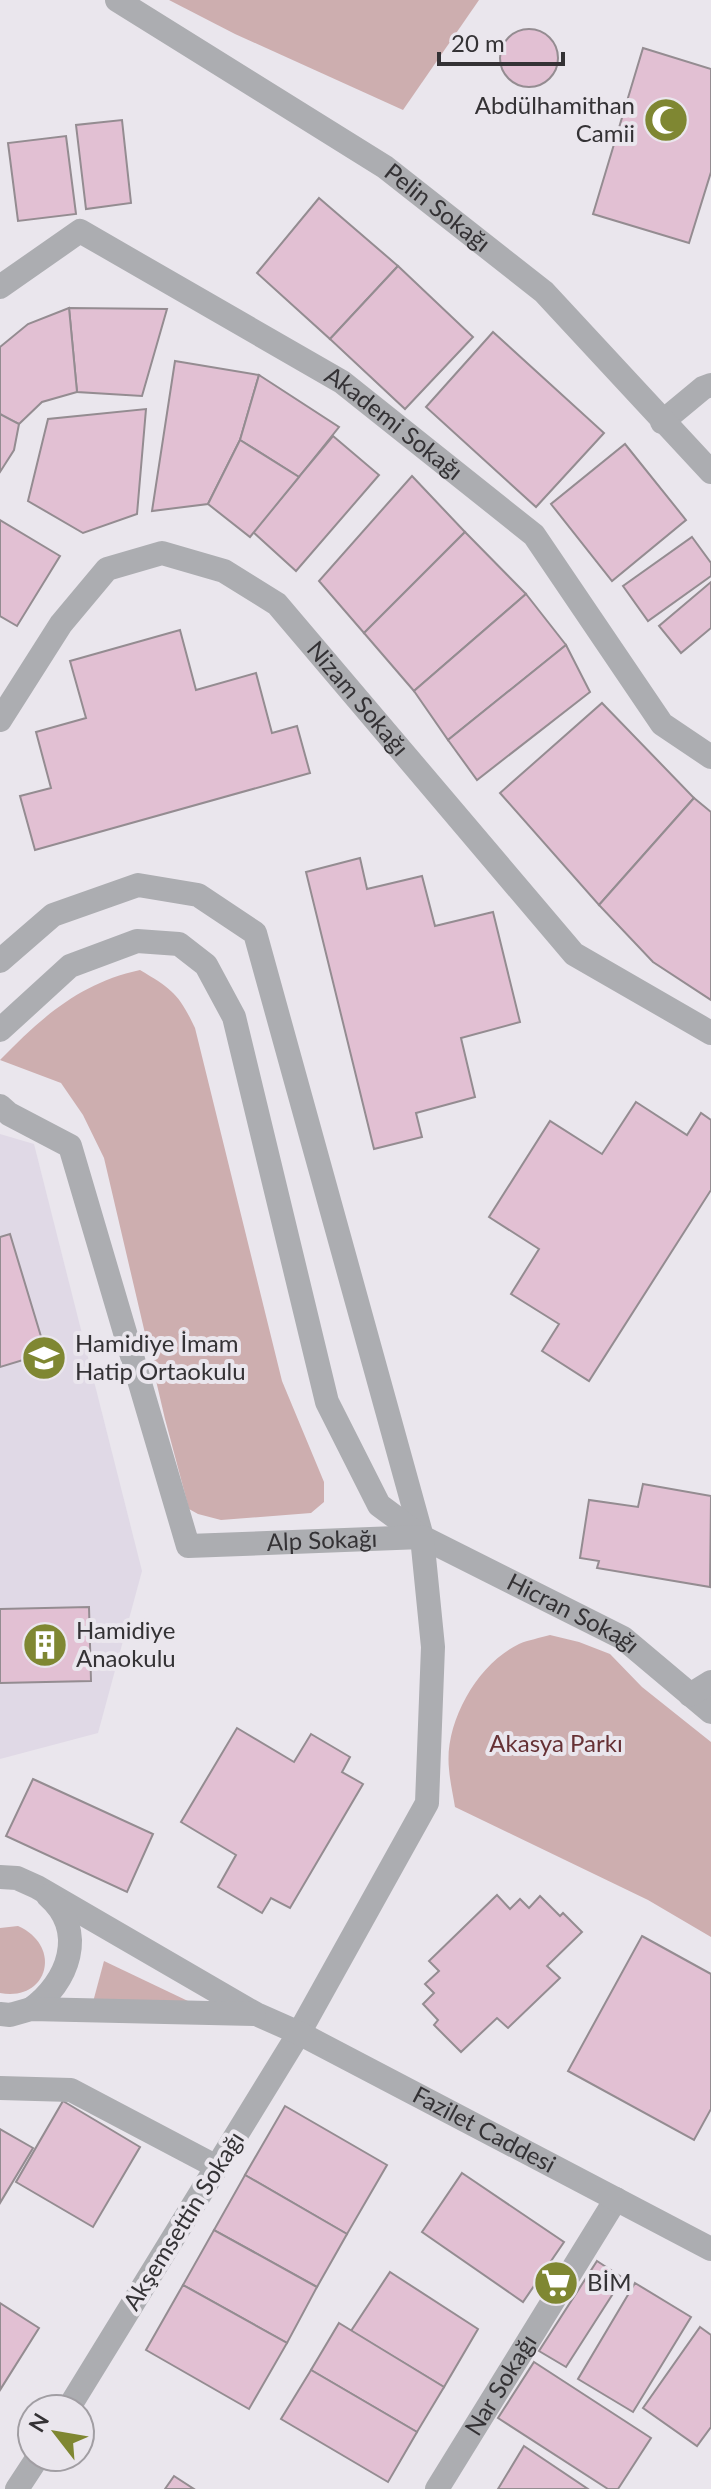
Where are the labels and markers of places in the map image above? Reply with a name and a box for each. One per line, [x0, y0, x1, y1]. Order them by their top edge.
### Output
place label: Abdülhamithan Camii [475, 90, 635, 147]
mosque icon: Abdülhamithan Camii [642, 96, 690, 144]
place label: Hamidiye İmam Hatip Ortaokulu [75, 1328, 246, 1385]
school or university icon: Hamidiye İmam Hatip Ortaokulu [20, 1334, 68, 1382]
place label: Hamidiye Anaokulu [76, 1615, 176, 1672]
building icon: Hamidiye Anaokulu [21, 1621, 69, 1669]
supermarket icon: BİM [532, 2259, 580, 2307]
place label: BİM [587, 2267, 632, 2296]

